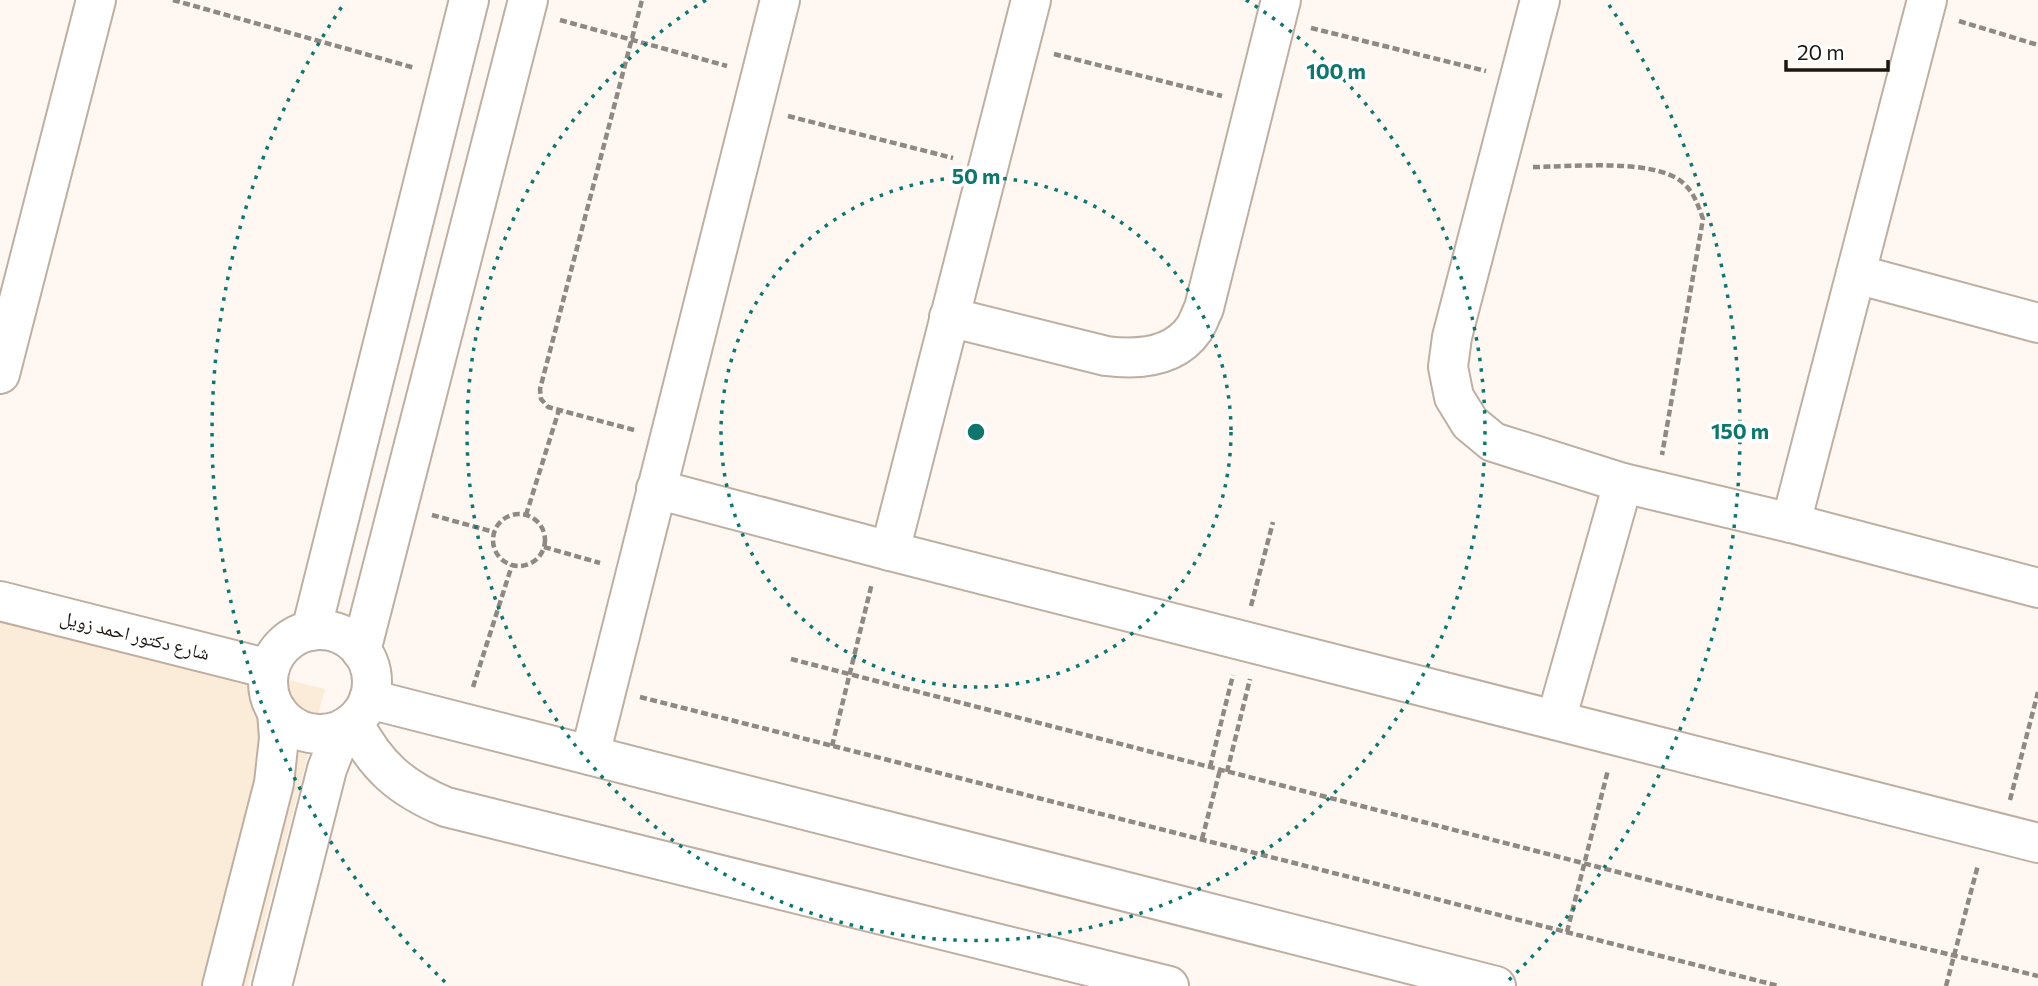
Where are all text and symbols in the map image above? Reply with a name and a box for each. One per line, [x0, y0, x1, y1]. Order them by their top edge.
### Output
scale bar [1786, 28, 1888, 72]
text: 20 m [1797, 39, 1845, 64]
text: 100 m [1306, 58, 1366, 83]
text: 50 m [952, 163, 1000, 188]
text: 150 m [1711, 418, 1769, 443]
centre of rings [964, 420, 988, 444]
street label: شارع دكتور احمد زويل [58, 605, 212, 665]

